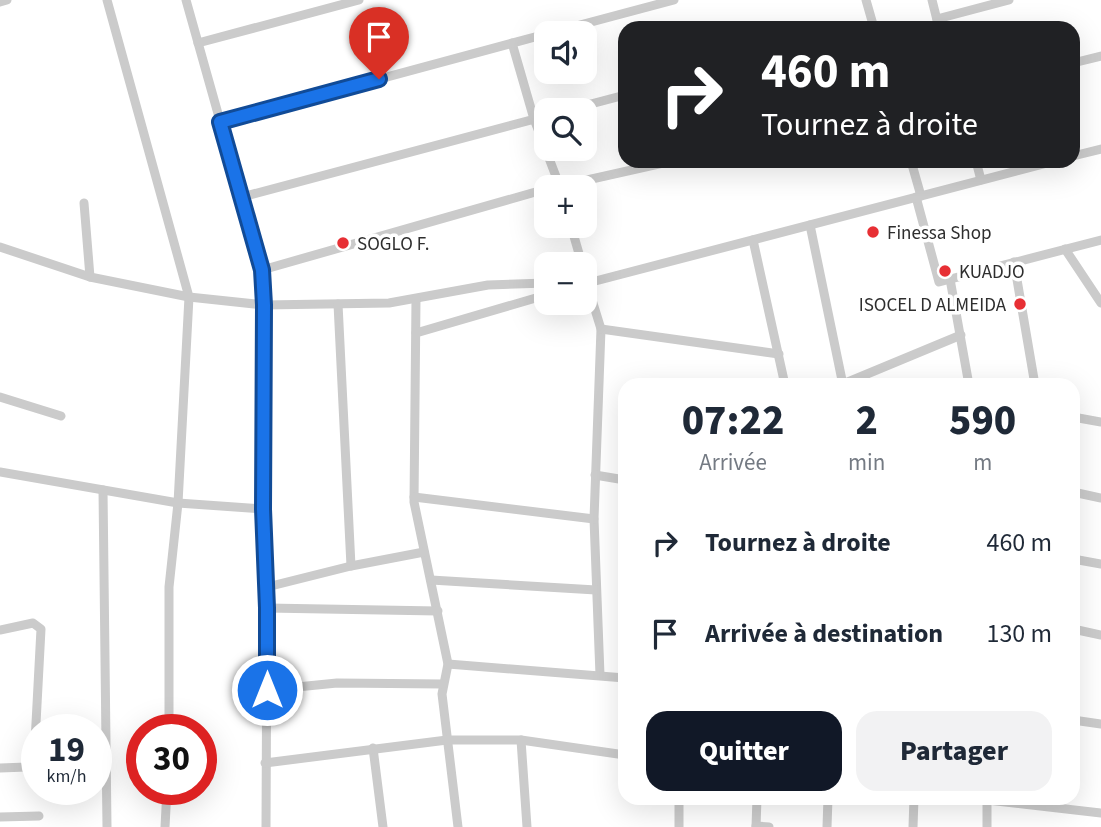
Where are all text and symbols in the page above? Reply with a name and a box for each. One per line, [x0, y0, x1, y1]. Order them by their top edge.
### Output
pin [349, 7, 409, 79]
icon: arrive [360, 18, 398, 56]
map controls [534, 21, 597, 315]
button: sound [534, 21, 597, 84]
text: 460 m [761, 37, 890, 107]
icon: right [646, 49, 737, 140]
button: search [534, 98, 597, 161]
text: Tournez à droite [761, 102, 978, 148]
button: + [534, 175, 597, 238]
place label: Finessa Shop [887, 220, 992, 247]
marker: Finessa Shop [865, 224, 881, 240]
place label: SOGLO F. [357, 231, 429, 258]
marker: SOGLO F. [335, 235, 351, 251]
button: − [534, 252, 597, 315]
place label: KUADJO [959, 259, 1025, 286]
marker: KUADJO [937, 263, 953, 279]
place label: ISOCEL D ALMEIDA [859, 292, 1007, 319]
marker: ISOCEL D ALMEIDA [1012, 296, 1028, 312]
text: 07:22 [682, 391, 784, 451]
text: 2 [855, 391, 878, 451]
text: 590 [949, 391, 1016, 451]
text: Arrivée [699, 446, 767, 479]
text: min [848, 446, 885, 479]
text: m [973, 446, 992, 479]
icon: right [646, 524, 684, 562]
text: Tournez à droite [705, 524, 891, 561]
text: 460 m [986, 524, 1052, 561]
icon: arrive [646, 615, 684, 653]
text: Arrivée à destination [705, 615, 943, 652]
text: 130 m [986, 615, 1052, 652]
position arrow [230, 653, 304, 727]
button: Quitter [646, 711, 842, 791]
button: Partager [856, 711, 1052, 791]
speed limit sign: 30 [126, 714, 217, 805]
text: 19 [48, 725, 85, 775]
text: km/h [47, 764, 86, 789]

